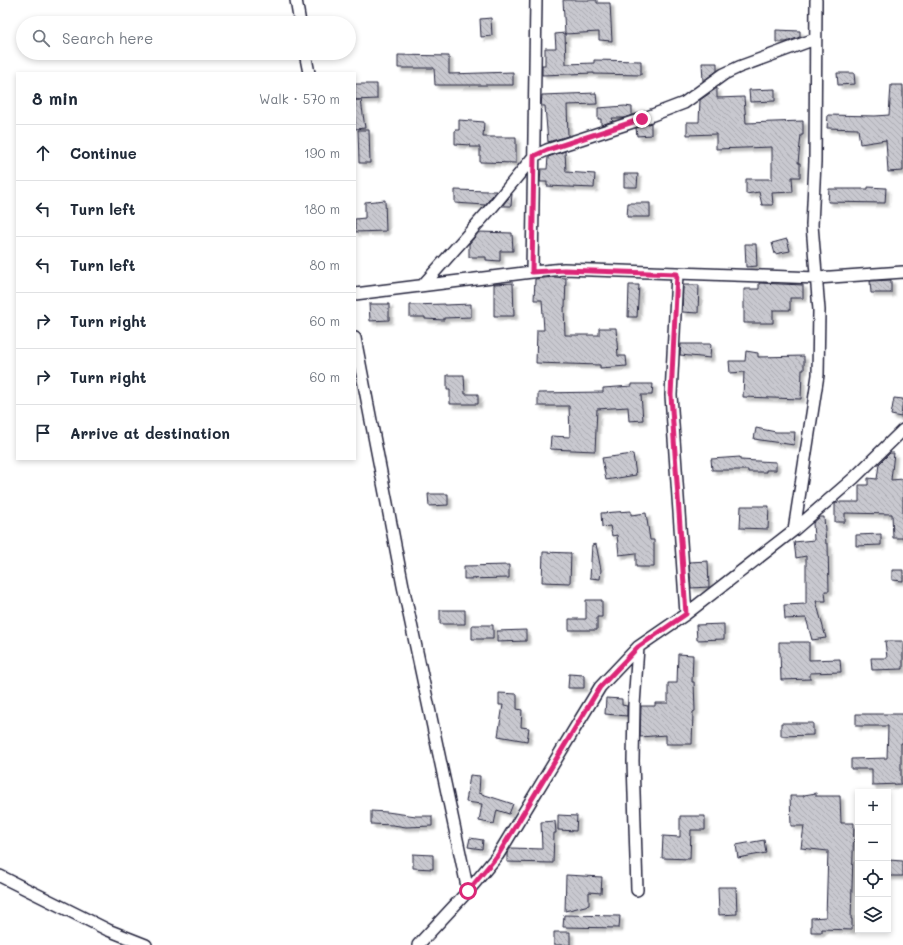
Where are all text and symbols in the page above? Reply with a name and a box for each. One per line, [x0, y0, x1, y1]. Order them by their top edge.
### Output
search box [16, 16, 356, 60]
icon: search [30, 27, 52, 49]
text: Search here [62, 28, 153, 48]
text: 8 min [32, 87, 78, 109]
text: Walk · 570 m [259, 90, 340, 107]
route end [633, 110, 651, 128]
icon: ahead [32, 142, 54, 164]
text: Continue [70, 143, 137, 163]
text: 190 m [304, 144, 340, 161]
icon: left [32, 198, 54, 220]
text: Turn left [70, 199, 135, 219]
text: 180 m [304, 200, 340, 217]
icon: left [32, 254, 54, 276]
text: Turn left [70, 255, 135, 275]
text: 80 m [310, 256, 340, 273]
icon: right [32, 310, 54, 332]
text: Turn right [70, 311, 147, 331]
text: 60 m [310, 312, 340, 329]
icon: right [32, 366, 54, 388]
text: Turn right [70, 367, 147, 387]
text: 60 m [310, 368, 340, 385]
icon: arrive [32, 422, 54, 444]
text: Arrive at destination [70, 423, 230, 443]
map controls [855, 789, 891, 933]
button: + [855, 789, 891, 825]
button: − [855, 825, 891, 861]
button: locate [855, 861, 891, 897]
route start [459, 882, 477, 900]
button: layers [855, 897, 891, 933]

